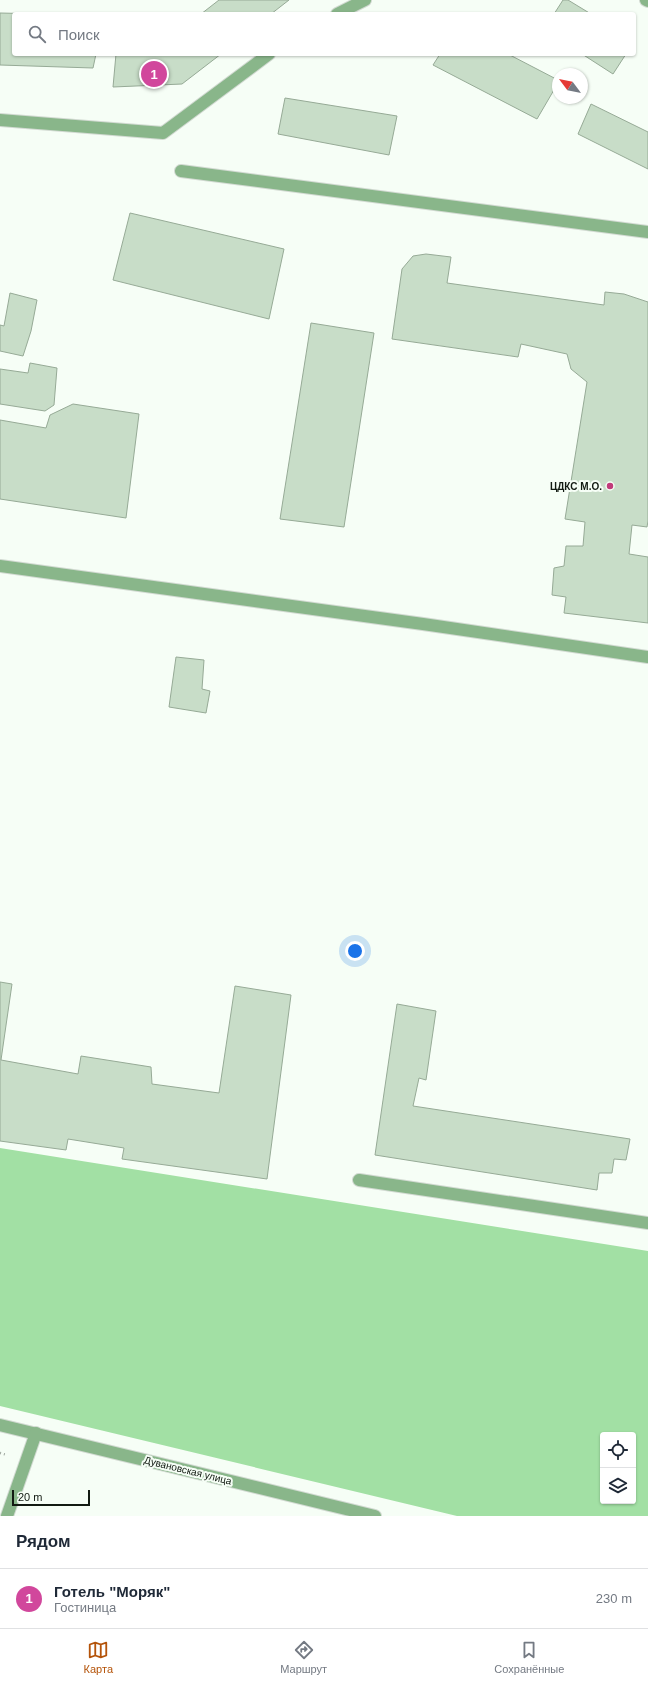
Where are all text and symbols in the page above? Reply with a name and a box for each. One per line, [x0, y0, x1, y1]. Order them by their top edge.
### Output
search box [12, 12, 636, 56]
icon: search [26, 23, 48, 45]
text: Поиск [58, 26, 100, 43]
pin: 1 [141, 59, 167, 89]
north arrow [552, 68, 588, 104]
place label: ЦДКС М.О. [550, 481, 602, 492]
marker: ЦДКС М.О. [605, 481, 615, 491]
your location [345, 941, 365, 961]
map controls [600, 1432, 636, 1504]
button: locate [600, 1432, 636, 1468]
street label: Дувановская улица [143, 1454, 233, 1487]
button: layers [600, 1468, 636, 1504]
scale bar [12, 1488, 90, 1507]
text: 20 m [18, 1491, 42, 1503]
text: Рядом [16, 1532, 71, 1551]
text: Готель "Моряк" [54, 1583, 170, 1600]
text: 1 [25, 1591, 33, 1606]
text: 230 m [596, 1591, 632, 1606]
text: Гостиница [54, 1600, 116, 1615]
tab: Карта [84, 1639, 113, 1675]
tab: Маршрут [280, 1639, 327, 1675]
tab: Сохранённые [494, 1639, 564, 1675]

